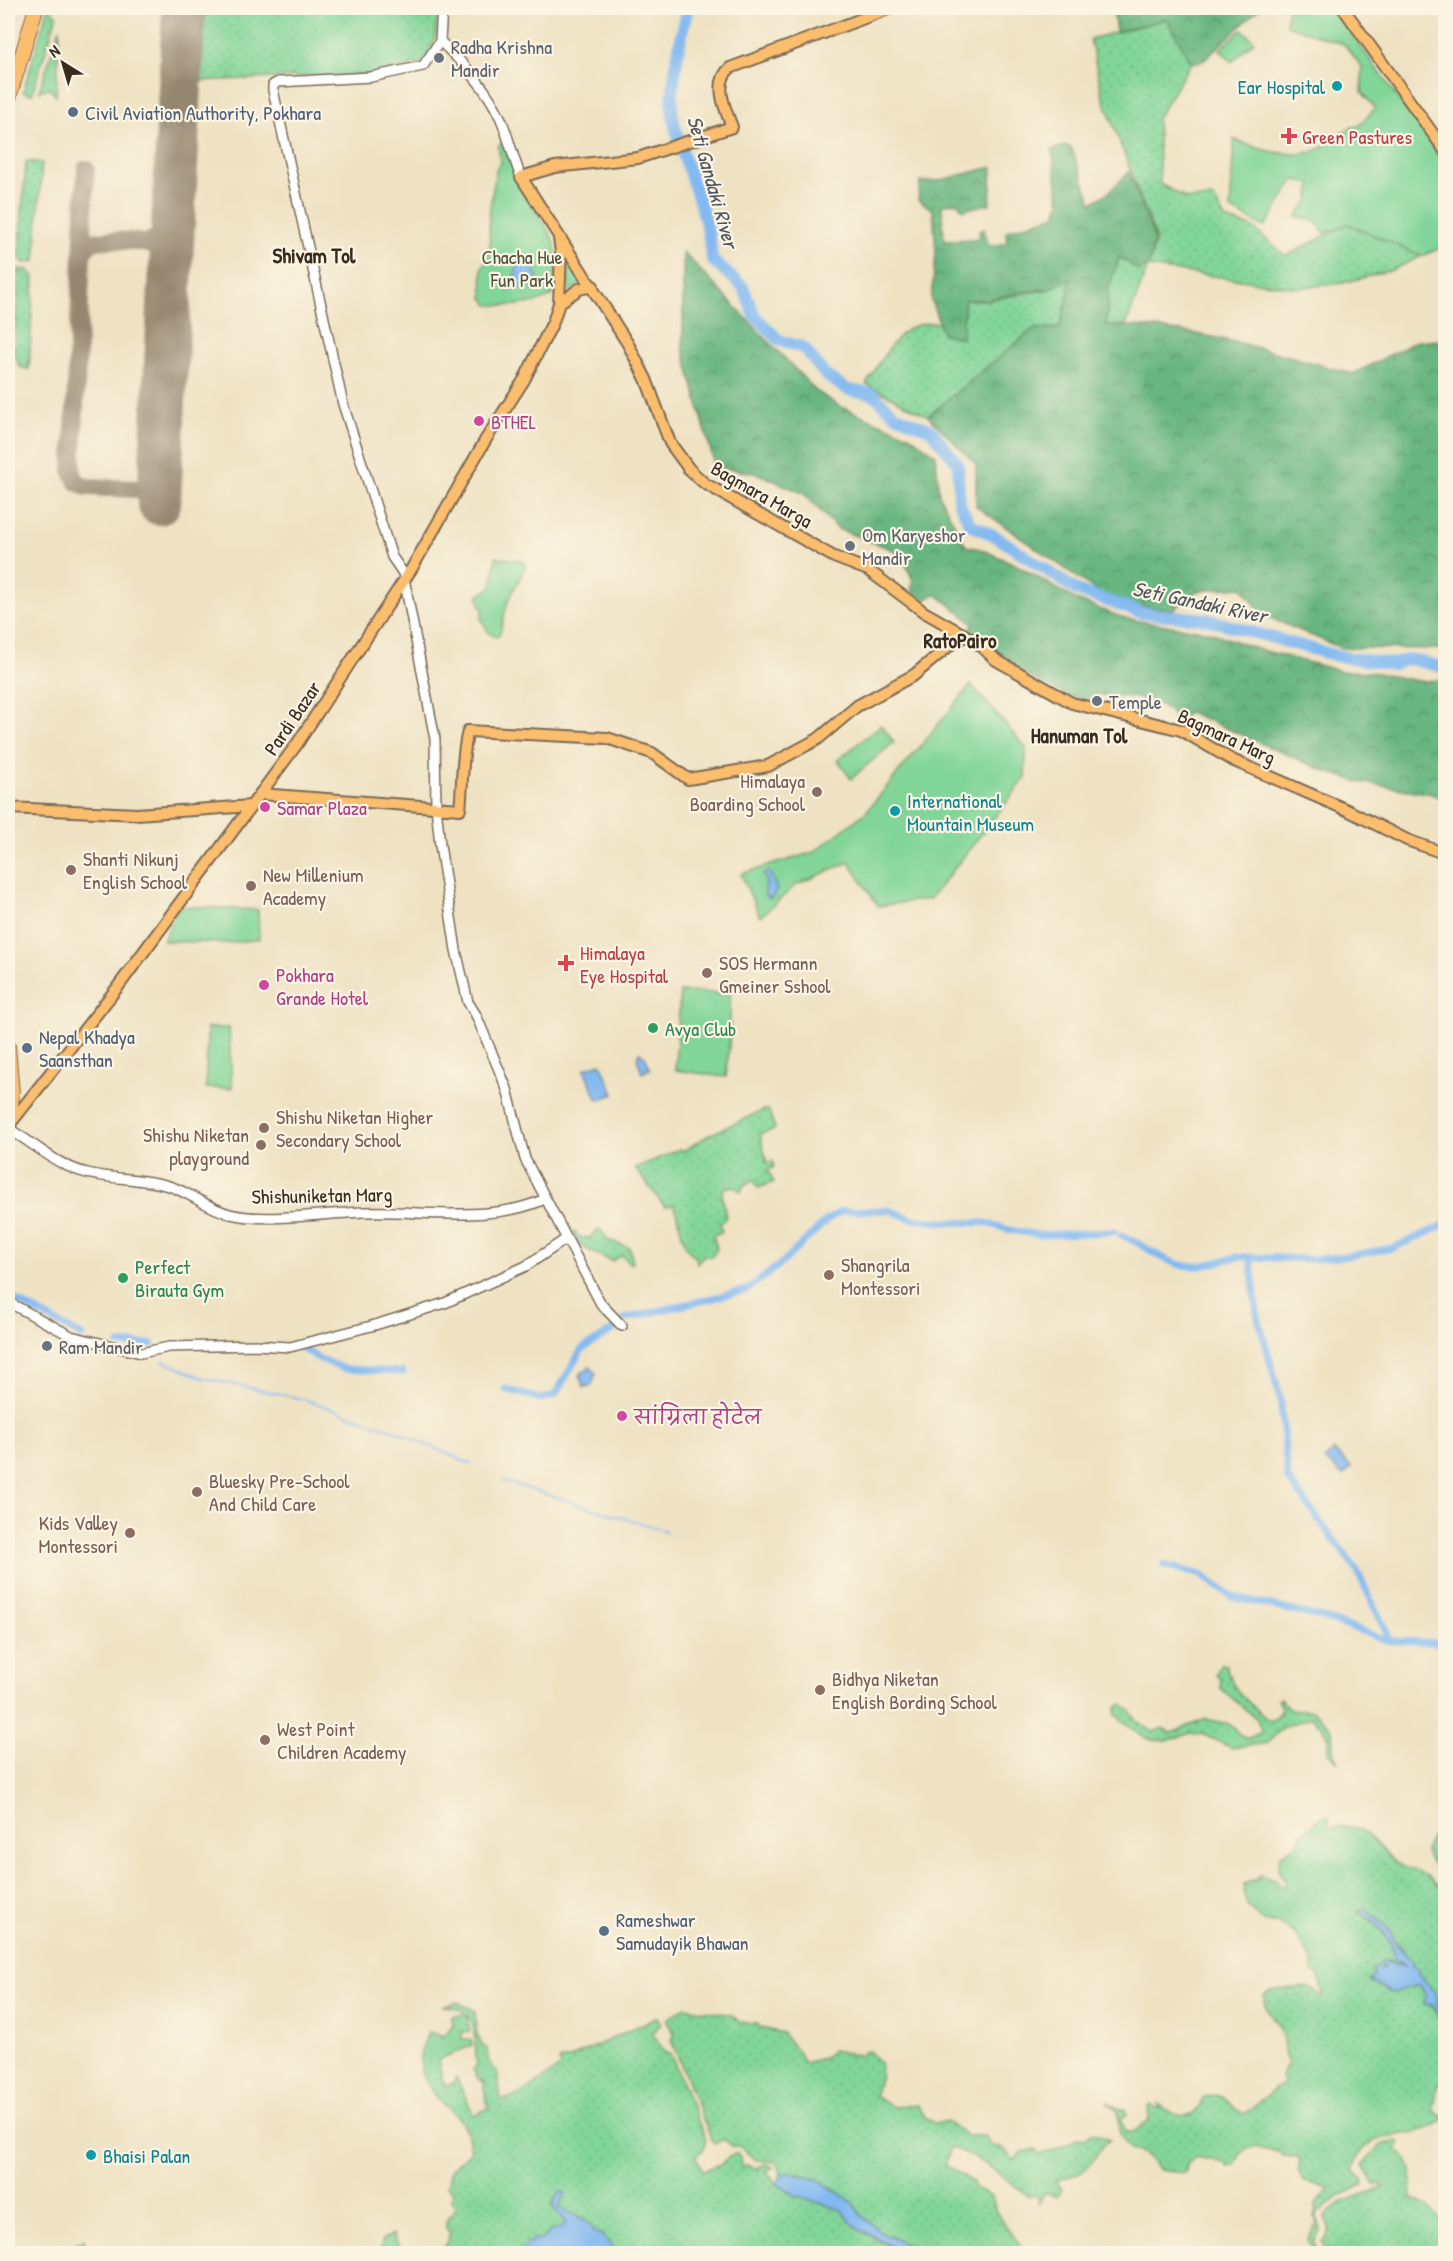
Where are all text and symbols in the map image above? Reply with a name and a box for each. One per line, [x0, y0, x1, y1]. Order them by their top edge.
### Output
north arrow [33, 33, 93, 93]
place label: Radha Krishna Mandir [451, 33, 552, 83]
text: N [44, 39, 64, 62]
marker: Radha Krishna Mandir [432, 51, 446, 65]
place label: Ear Hospital [1238, 73, 1326, 100]
marker: Ear Hospital [1330, 79, 1344, 93]
place label: Civil Aviation Authority, Pokhara [85, 99, 321, 126]
marker: Civil Aviation Authority, Pokhara [66, 105, 80, 119]
water label: Seti Gandaki River [680, 112, 747, 254]
place label: Green Pastures [1302, 123, 1413, 150]
marker: Green Pastures [1280, 127, 1298, 145]
district label: Shivam Tol [273, 241, 356, 270]
park label: Chacha Hue Fun Park [481, 243, 563, 293]
place label: BTHEL [491, 408, 536, 435]
marker: BTHEL [472, 414, 486, 428]
street label: Bagmara Marga [706, 454, 818, 534]
place label: Om Karyeshor Mandir [862, 521, 966, 571]
marker: Om Karyeshor Mandir [843, 539, 857, 553]
water label: Seti Gandaki River [1130, 574, 1273, 631]
district label: RatoPairo [923, 626, 997, 655]
street label: Pardi Bazar [257, 675, 327, 760]
place label: Temple [1109, 688, 1162, 715]
marker: Temple [1090, 694, 1104, 708]
street label: Bagmara Marg [1174, 702, 1280, 770]
district label: Hanuman Tol [1031, 721, 1128, 750]
place label: Himalaya Boarding School [690, 767, 806, 817]
marker: Himalaya Boarding School [810, 785, 824, 799]
place label: International Mountain Museum [907, 787, 1034, 837]
place label: Samar Plaza [277, 794, 367, 821]
marker: Samar Plaza [258, 800, 272, 814]
marker: International Mountain Museum [888, 804, 902, 818]
place label: Shanti Nikunj English School [83, 845, 188, 895]
place label: New Millenium Academy [263, 861, 364, 911]
marker: Shanti Nikunj English School [64, 863, 78, 877]
marker: New Millenium Academy [244, 879, 258, 893]
place label: Himalaya Eye Hospital [580, 939, 669, 989]
place label: SOS Hermann Gmeiner Sshool [719, 949, 831, 999]
marker: Himalaya Eye Hospital [557, 954, 575, 972]
place label: Pokhara Grande Hotel [276, 961, 369, 1011]
marker: SOS Hermann Gmeiner Sshool [700, 966, 714, 980]
marker: Pokhara Grande Hotel [257, 978, 271, 992]
place label: Avya Club [665, 1015, 736, 1042]
marker: Avya Club [646, 1021, 660, 1035]
place label: Nepal Khadya Saansthan [39, 1023, 135, 1073]
marker: Nepal Khadya Saansthan [20, 1041, 34, 1055]
place label: Shishu Niketan Higher Secondary School [276, 1103, 434, 1153]
place label: Shishu Niketan playground [143, 1121, 249, 1171]
marker: Shishu Niketan Higher Secondary School [257, 1121, 271, 1135]
marker: Shishu Niketan playground [254, 1138, 268, 1152]
street label: Shishuniketan Marg [251, 1180, 393, 1210]
place label: Shangrila Montessori [841, 1251, 920, 1301]
place label: Perfect Birauta Gym [135, 1253, 224, 1303]
marker: Shangrila Montessori [822, 1268, 836, 1282]
marker: Perfect Birauta Gym [116, 1271, 130, 1285]
place label: Ram Mandir [59, 1333, 143, 1360]
marker: Ram Mandir [40, 1339, 54, 1353]
place label: सांग्रिला होटेल [633, 1401, 763, 1430]
marker: सांग्रिला होटेल [615, 1409, 629, 1423]
place label: Bluesky Pre-School And Child Care [209, 1467, 350, 1517]
marker: Bluesky Pre-School And Child Care [190, 1485, 204, 1499]
place label: Kids Valley Montessori [39, 1509, 118, 1559]
marker: Kids Valley Montessori [123, 1526, 137, 1540]
place label: Bidhya Niketan English Bording School [832, 1665, 997, 1715]
marker: Bidhya Niketan English Bording School [813, 1683, 827, 1697]
place label: West Point Children Academy [277, 1715, 406, 1765]
marker: West Point Children Academy [258, 1733, 272, 1747]
place label: Rameshwar Samudayik Bhawan [616, 1906, 749, 1956]
marker: Rameshwar Samudayik Bhawan [597, 1924, 611, 1938]
place label: Bhaisi Palan [103, 2142, 190, 2169]
marker: Bhaisi Palan [84, 2148, 98, 2162]

